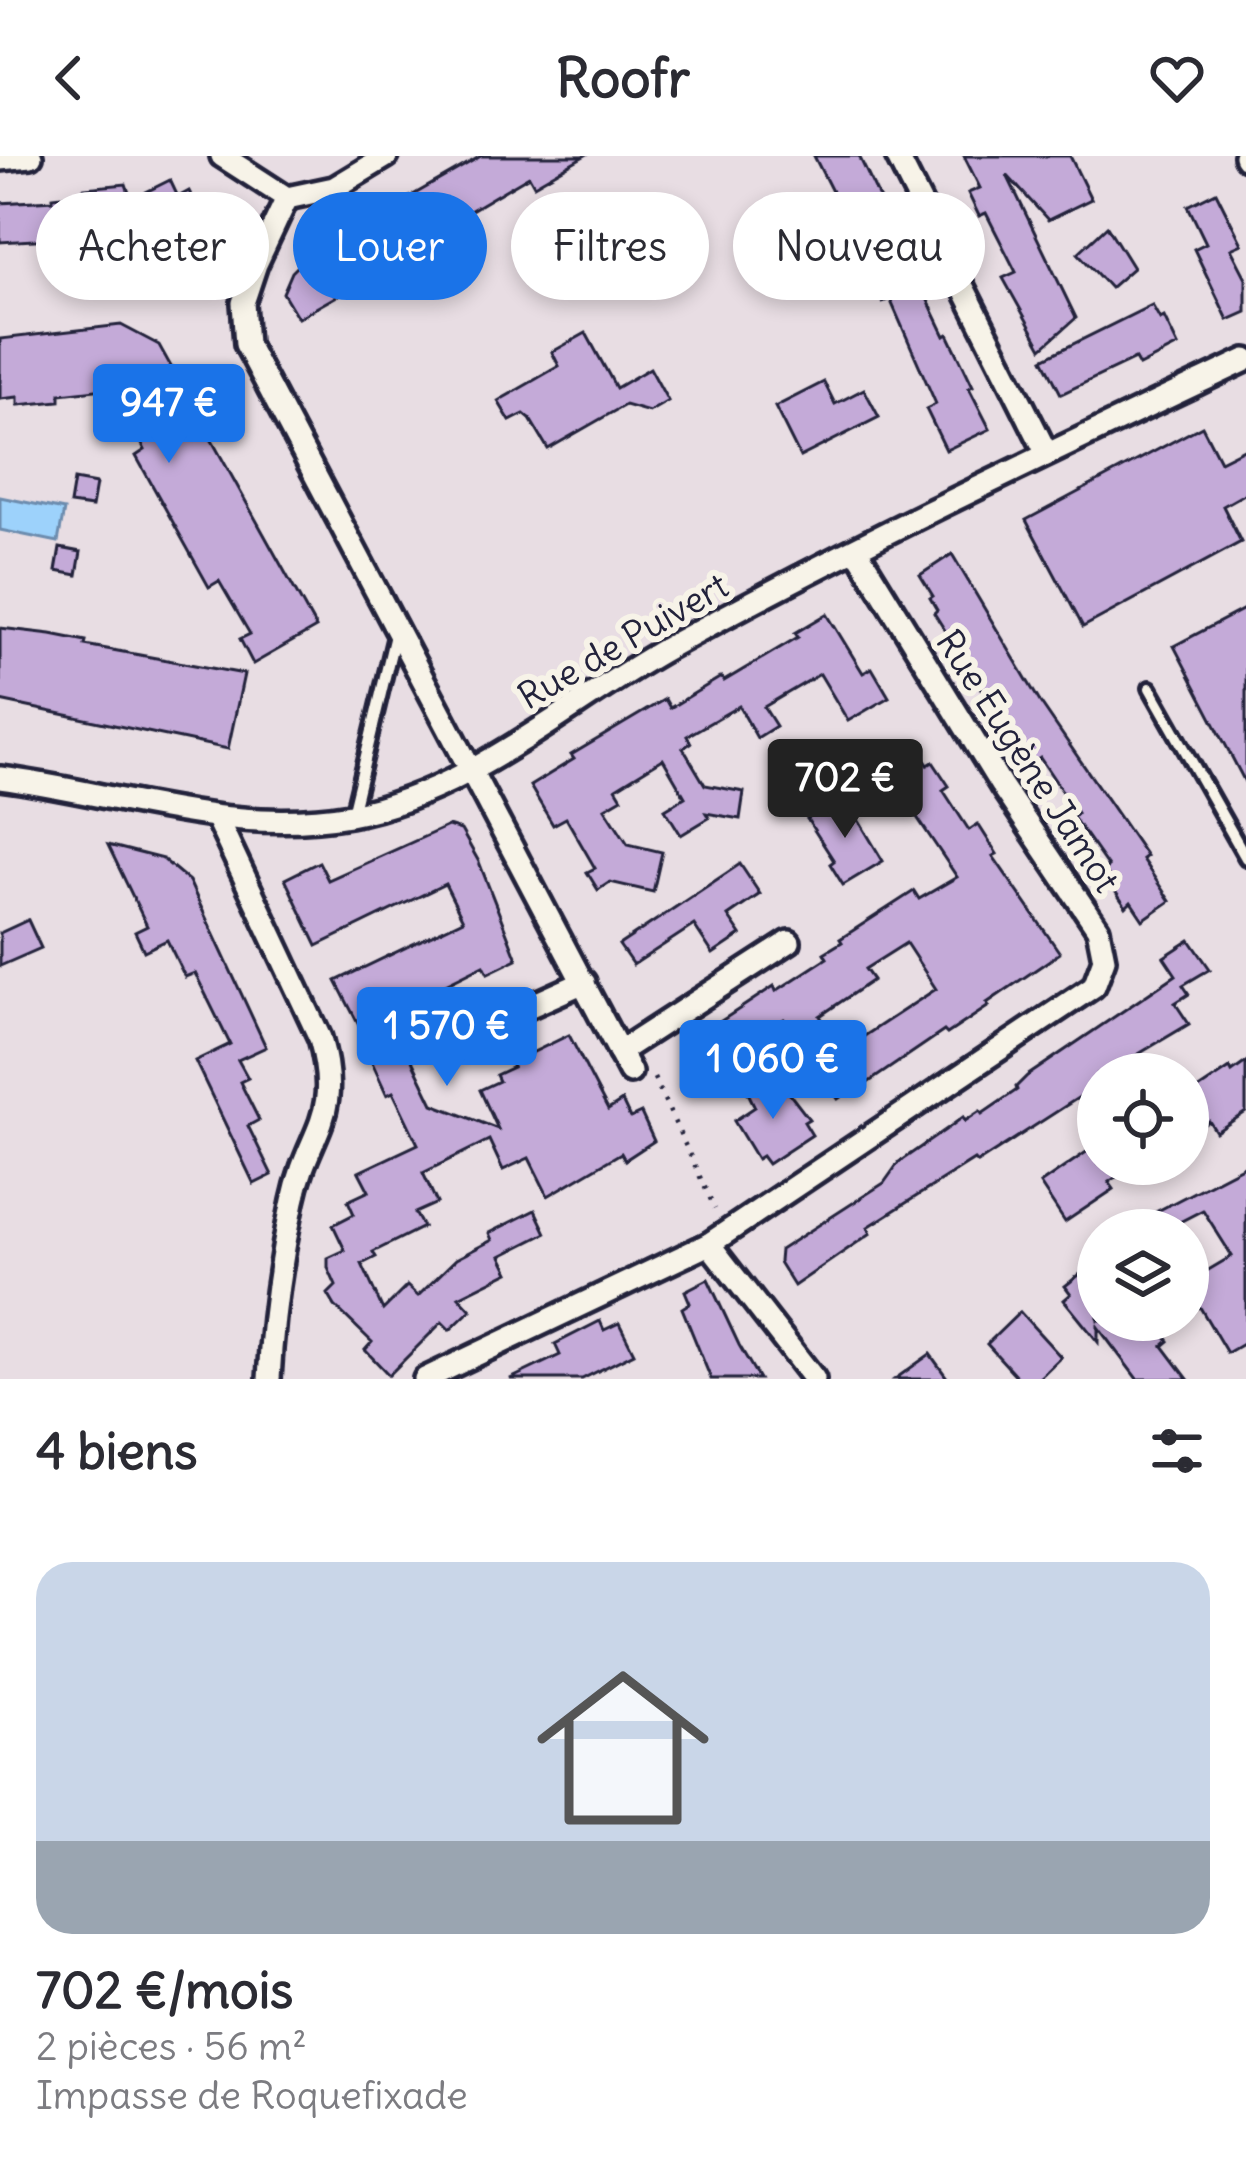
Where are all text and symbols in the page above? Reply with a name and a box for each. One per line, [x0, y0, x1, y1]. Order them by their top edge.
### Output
text: Roofr [556, 44, 690, 112]
icon: back [36, 45, 102, 111]
icon: heart [1144, 45, 1210, 111]
chip: Acheter [36, 192, 269, 300]
chip: Louer [293, 192, 487, 300]
chip: Filtres [511, 192, 709, 300]
chip: Nouveau [733, 192, 985, 300]
pin: 947 € [85, 364, 253, 466]
text: 947 € [120, 378, 218, 427]
street label: Rue de Puivert [510, 563, 736, 719]
street label: Rue Eugène Jamot [926, 621, 1130, 901]
pin: 702 € [761, 739, 929, 841]
text: 702 € [795, 753, 895, 802]
pin: 1 570 € [336, 987, 558, 1089]
text: 1 570 € [384, 1001, 510, 1050]
pin: 1 060 € [662, 1020, 884, 1122]
text: 1 060 € [707, 1034, 839, 1083]
map controls [1077, 1053, 1209, 1341]
button: locate [1077, 1053, 1209, 1185]
button: layers [1077, 1209, 1209, 1341]
icon: filters [1144, 1418, 1210, 1484]
text: 4 biens [36, 1419, 197, 1483]
icon: home [515, 1640, 731, 1856]
text: 702 €/mois [36, 1958, 293, 2022]
text: 2 pièces · 56 m² [36, 2022, 307, 2071]
text: Impasse de Roquefixade [36, 2071, 468, 2120]

